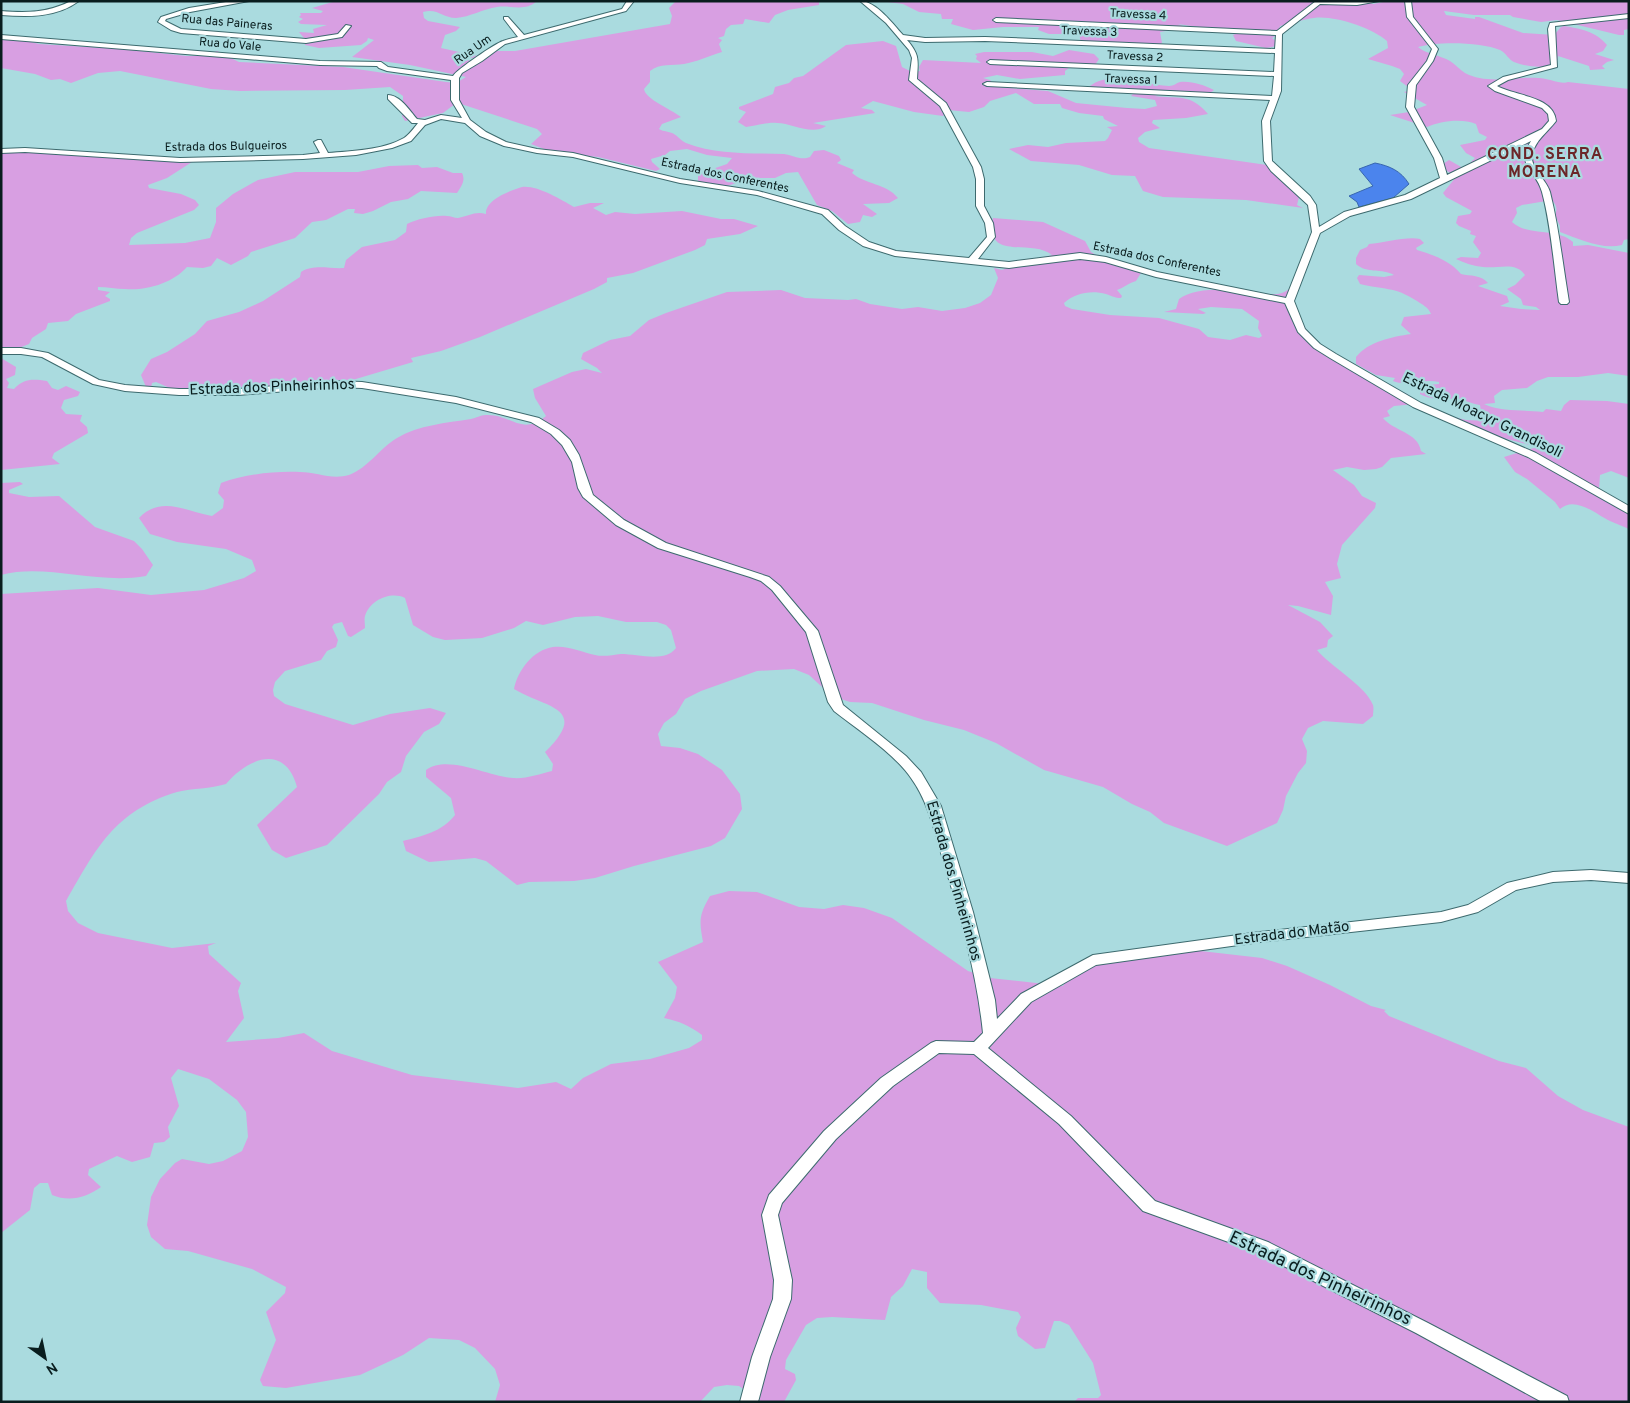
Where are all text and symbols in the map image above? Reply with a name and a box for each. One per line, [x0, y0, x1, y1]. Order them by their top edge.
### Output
street label: Travessa 4 [1109, 6, 1167, 24]
street label: Rua das Paineras [181, 11, 273, 35]
street label: Travessa 3 [1060, 23, 1118, 41]
street label: Rua Um [451, 31, 495, 69]
street label: Rua do Vale [198, 34, 262, 56]
street label: Travessa 2 [1106, 48, 1164, 66]
street label: Travessa 1 [1104, 71, 1158, 89]
street label: Estrada dos Bulgueiros [165, 138, 287, 156]
district label: COND. SERRA MORENA [1487, 145, 1603, 183]
street label: Estrada dos Conferentes [660, 155, 790, 197]
street label: Estrada dos Conferentes [1092, 239, 1222, 281]
street label: Estrada Moacyr Grandisoli [1399, 369, 1565, 463]
street label: Estrada dos Pinheirinhos [189, 376, 355, 400]
street label: Estrada dos Pinheirinhos [921, 799, 985, 963]
street label: Estrada do Matão [1233, 918, 1351, 950]
street label: Estrada dos Pinheirinhos [1225, 1227, 1415, 1331]
north arrow [20, 1333, 70, 1383]
text: N [42, 1358, 60, 1378]

